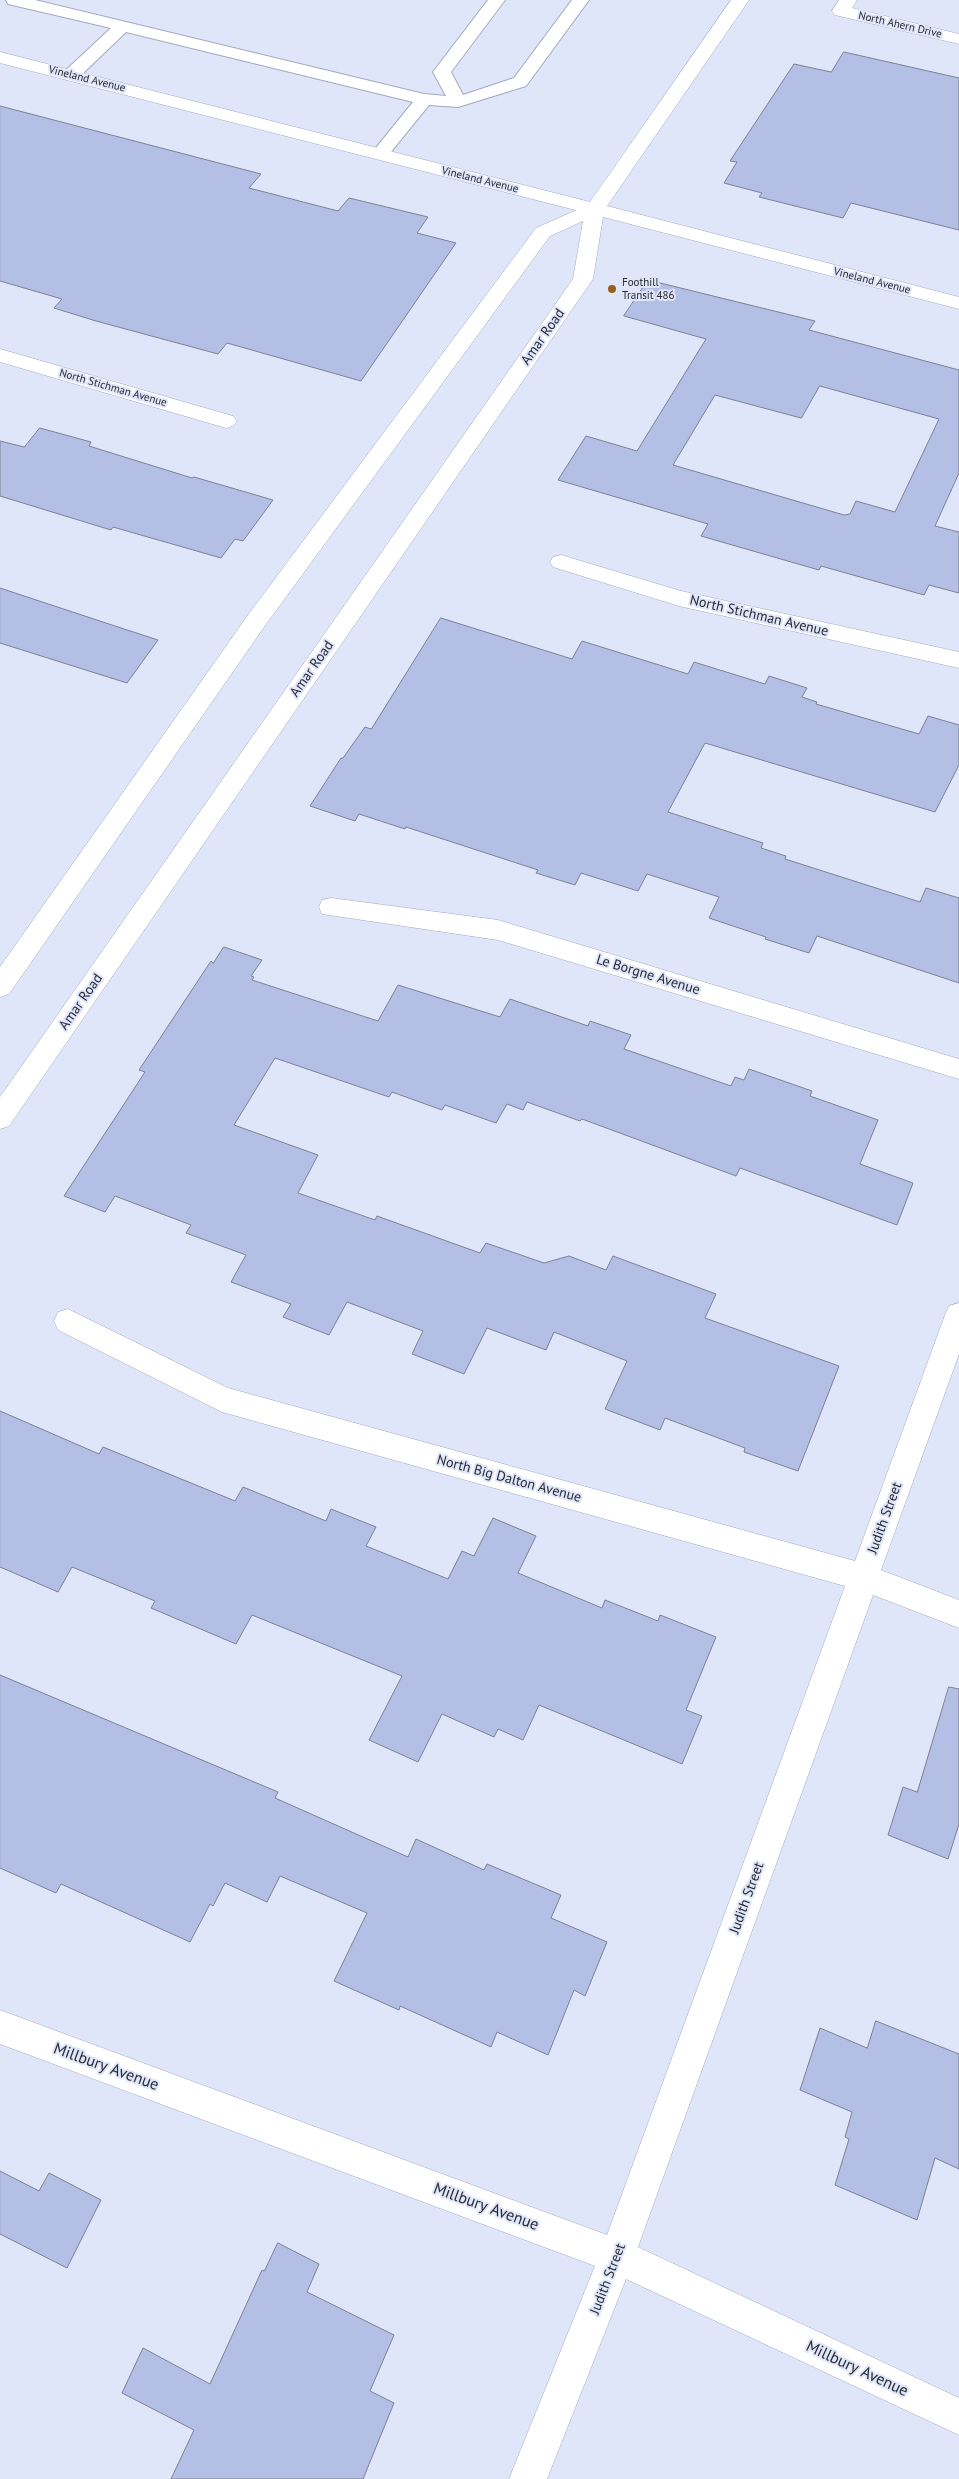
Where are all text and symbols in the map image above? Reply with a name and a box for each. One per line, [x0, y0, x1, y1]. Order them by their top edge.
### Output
street label: North Ahern Drive [857, 9, 943, 41]
street label: Vineland Avenue [47, 63, 127, 95]
street label: Vineland Avenue [440, 164, 520, 196]
street label: Vineland Avenue [832, 265, 912, 297]
place label: Foothill Transit 486 [622, 276, 674, 302]
marker: Foothill Transit 486 [606, 283, 618, 295]
street label: Amar Road [518, 306, 568, 368]
street label: North Stichman Avenue [58, 366, 168, 410]
street label: North Stichman Avenue [688, 592, 830, 640]
street label: Amar Road [287, 638, 337, 700]
street label: Le Borgne Avenue [594, 951, 702, 999]
street label: Amar Road [56, 971, 106, 1033]
street label: North Big Dalton Avenue [435, 1452, 583, 1506]
street label: Judith Street [864, 1480, 906, 1556]
street label: Judith Street [726, 1860, 768, 1936]
street label: Millbury Avenue [51, 2039, 161, 2095]
street label: Millbury Avenue [431, 2179, 541, 2235]
street label: Judith Street [587, 2241, 629, 2317]
street label: Millbury Avenue [803, 2337, 911, 2401]

